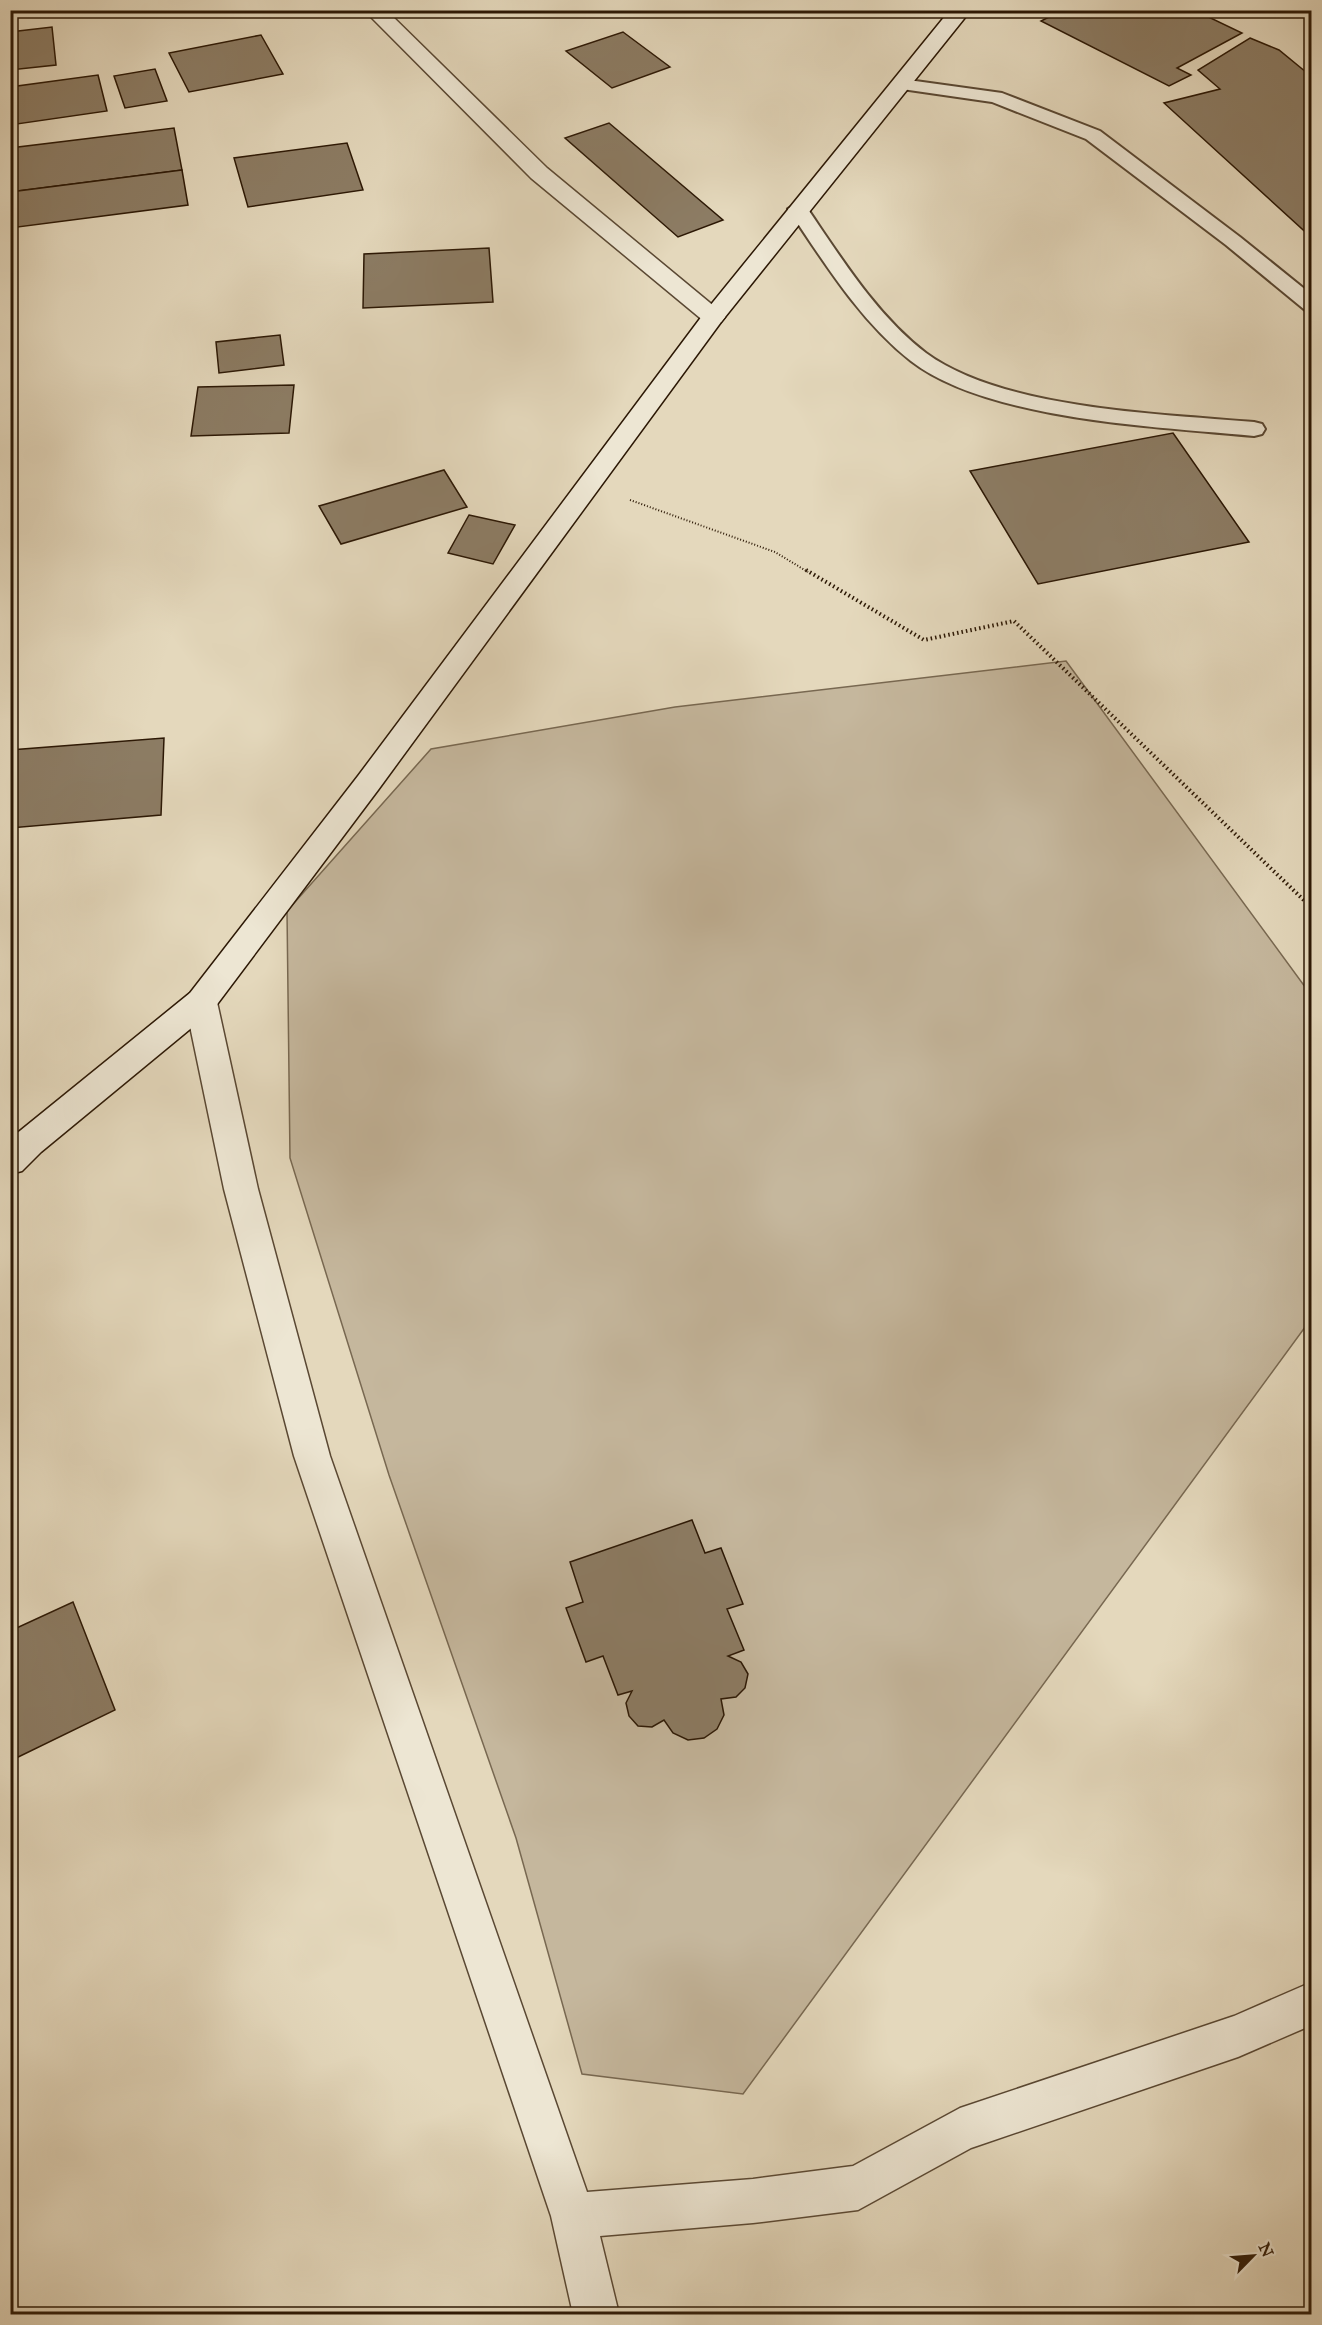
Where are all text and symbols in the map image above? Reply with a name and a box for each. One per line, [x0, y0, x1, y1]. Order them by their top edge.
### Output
north arrow [1223, 2226, 1283, 2286]
text: N [1255, 2240, 1278, 2260]

